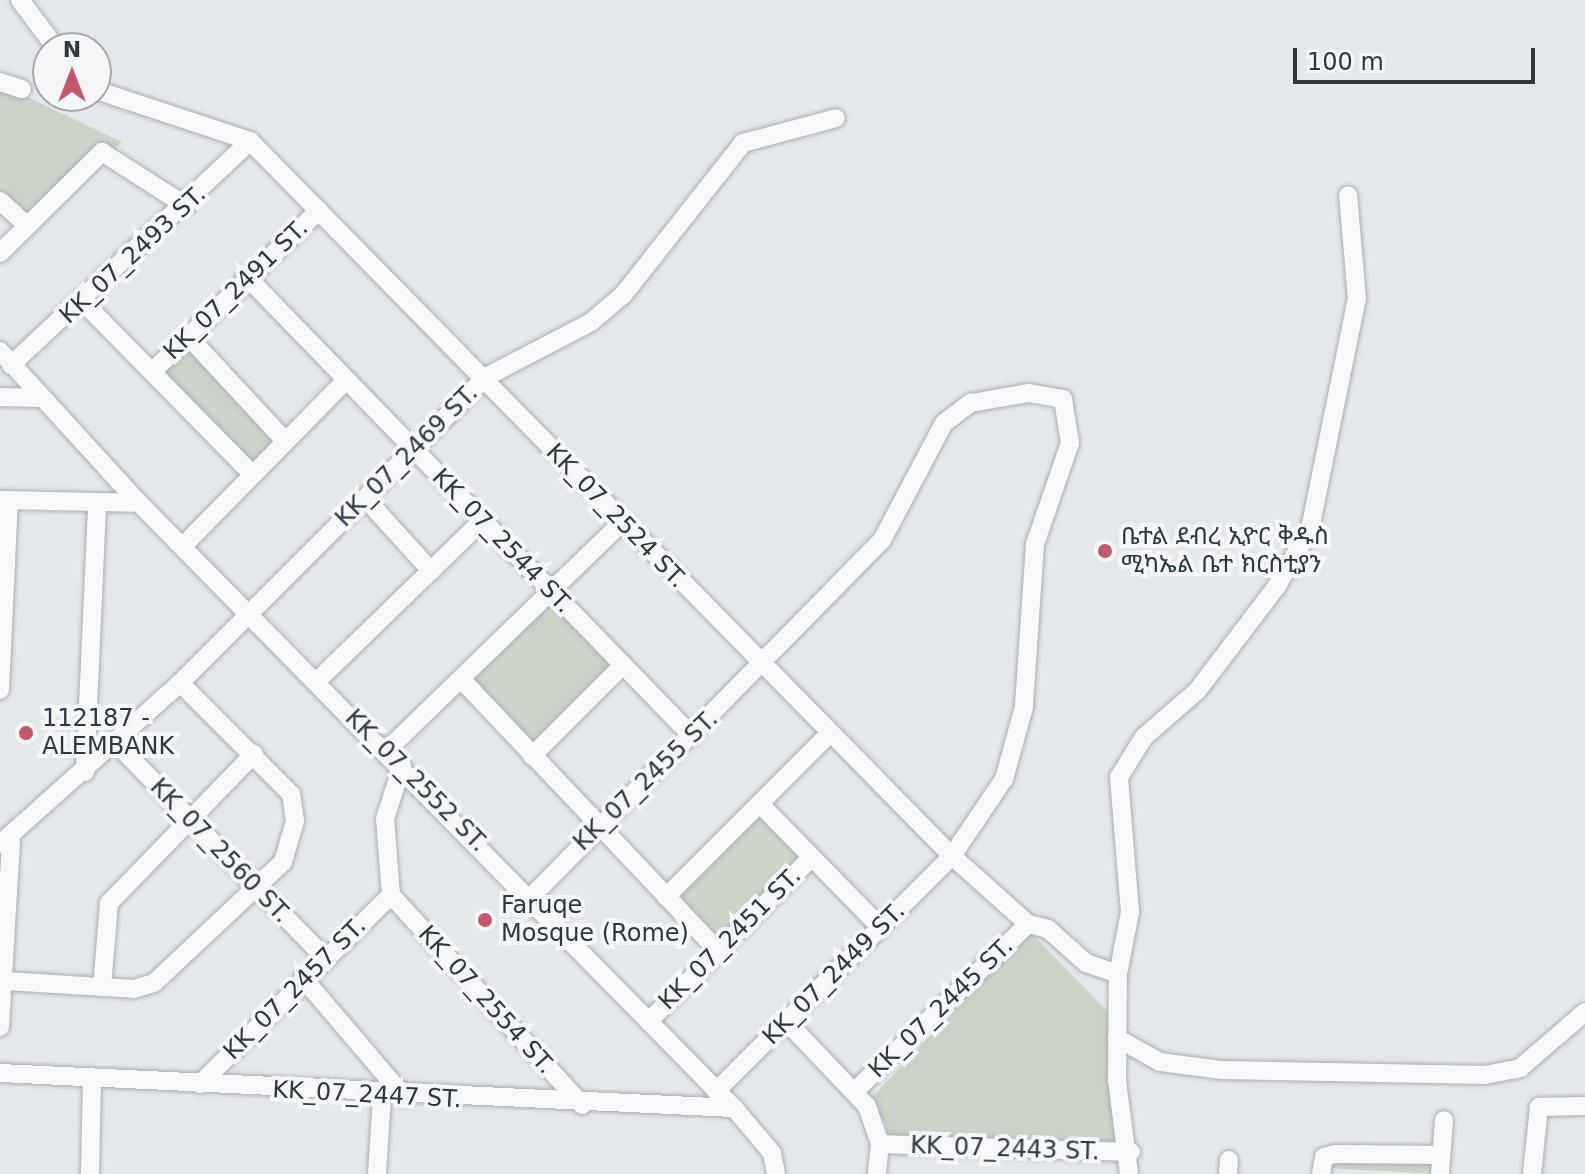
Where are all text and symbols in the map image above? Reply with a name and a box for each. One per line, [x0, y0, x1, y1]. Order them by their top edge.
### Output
north arrow [32, 32, 112, 112]
scale bar [1297, 32, 1539, 82]
text: N [63, 37, 81, 62]
text: 100 m [1307, 48, 1384, 76]
street label: KK_07_2493 ST. [54, 180, 212, 330]
street label: KK_07_2491 ST. [158, 214, 314, 366]
street label: KK_07_2469 ST. [330, 379, 484, 533]
street label: KK_07_2524 ST. [540, 438, 692, 594]
street label: KK_07_2544 ST. [426, 463, 578, 619]
place label: ቤተል ደብረ ኢዮር ቅዱስ ሚካኤል ቤተ ክርስቲያን [1121, 523, 1329, 579]
marker: ቤተል ደብረ ኢዮር ቅዱስ ሚካኤል ቤተ ክርስቲያን [1096, 542, 1114, 560]
street label: KK_07_2552 ST. [339, 704, 493, 858]
place label: 112187 - ALEMBANK [42, 705, 174, 761]
street label: KK_07_2455 ST. [568, 705, 724, 857]
marker: 112187 - ALEMBANK [17, 724, 35, 742]
street label: KK_07_2560 ST. [144, 773, 296, 929]
street label: KK_07_2451 ST. [653, 862, 807, 1016]
place label: Faruqe Mosque (Rome) [501, 892, 689, 948]
street label: KK_07_2449 ST. [757, 897, 911, 1051]
marker: Faruqe Mosque (Rome) [476, 911, 494, 929]
street label: KK_07_2457 ST. [218, 912, 372, 1066]
street label: KK_07_2554 ST. [412, 920, 560, 1080]
street label: KK_07_2445 ST. [863, 932, 1019, 1084]
street label: KK_07_2447 ST. [272, 1076, 462, 1114]
street label: KK_07_2443 ST. [910, 1131, 1100, 1167]

